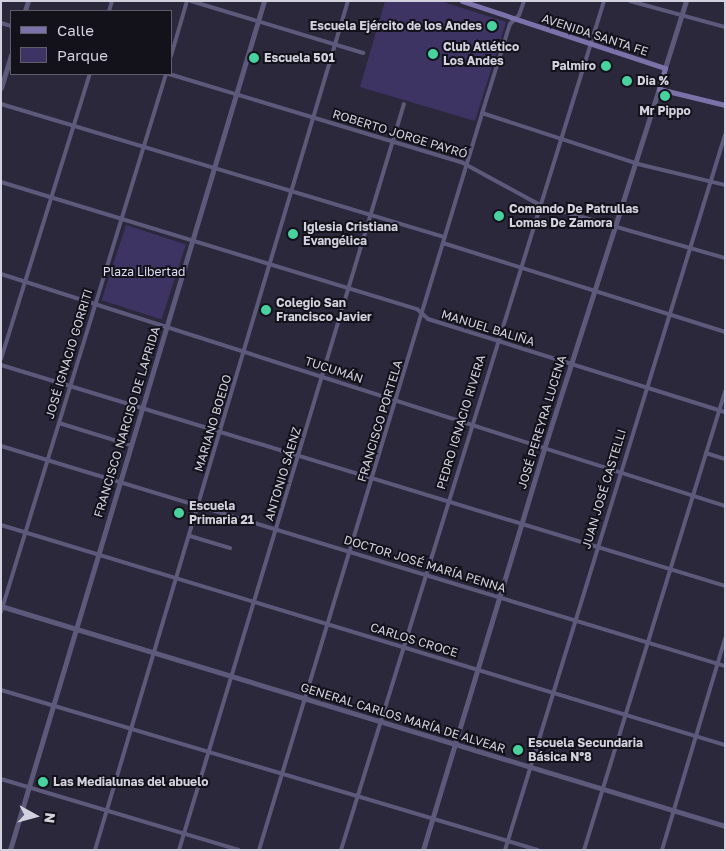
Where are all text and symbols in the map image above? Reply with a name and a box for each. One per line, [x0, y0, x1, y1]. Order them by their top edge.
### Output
legend [10, 10, 172, 75]
street label: AVENIDA SANTA FE [540, 11, 650, 59]
place label: Escuela Ejército de los Andes [310, 19, 482, 33]
marker: Escuela Ejército de los Andes [486, 20, 498, 32]
text: Calle [57, 21, 94, 39]
place label: Club Atlético Los Andes [443, 40, 519, 68]
text: Parque [57, 46, 108, 64]
marker: Club Atlético Los Andes [427, 48, 439, 60]
place label: Escuela 501 [264, 51, 335, 65]
marker: Escuela 501 [248, 52, 260, 64]
place label: Palmiro [552, 59, 596, 73]
marker: Palmiro [600, 60, 612, 72]
place label: Dia % [637, 74, 669, 88]
marker: Dia % [621, 75, 633, 87]
marker: Mr Pippo [659, 90, 671, 102]
place label: Mr Pippo [639, 104, 691, 118]
street label: ROBERTO JORGE PAYRÓ [331, 107, 469, 161]
place label: Comando De Patrullas Lomas De Zamora [509, 202, 639, 230]
marker: Comando De Patrullas Lomas De Zamora [493, 210, 505, 222]
place label: Iglesia Cristiana Evangélica [303, 220, 398, 248]
marker: Iglesia Cristiana Evangélica [287, 228, 299, 240]
park label: Plaza Libertad [103, 265, 185, 279]
street label: JOSÉ IGNACIO GORRITI [42, 287, 96, 421]
place label: Colegio San Francisco Javier [276, 296, 372, 324]
marker: Colegio San Francisco Javier [260, 304, 272, 316]
street label: MANUEL BALIÑA [440, 307, 536, 349]
street label: FRANCISCO NARCISO DE LAPRIDA [91, 325, 163, 519]
street label: PEDRO IGNACIO RIVERA [434, 353, 488, 491]
street label: JOSÉ PEREYRA LUCENA [515, 353, 569, 491]
street label: TUCUMÁN [303, 354, 365, 386]
street label: FRANCISCO PORTELA [355, 358, 405, 484]
street label: MARIANO BOEDO [191, 373, 235, 473]
street label: ANTONIO SÁENZ [262, 425, 304, 523]
street label: JUAN JOSÉ CASTELLI [579, 427, 629, 551]
place label: Escuela Primaria 21 [189, 499, 254, 527]
marker: Escuela Primaria 21 [173, 507, 185, 519]
street label: DOCTOR JOSÉ MARÍA PENNA [342, 532, 508, 596]
street label: CARLOS CROCE [369, 620, 459, 660]
street label: GENERAL CARLOS MARÍA DE ALVEAR [299, 680, 507, 756]
place label: Escuela Secundaria Básica Nº8 [528, 736, 643, 764]
marker: Escuela Secundaria Básica Nº8 [512, 744, 524, 756]
place label: Las Medialunas del abuelo [53, 775, 208, 789]
marker: Las Medialunas del abuelo [37, 776, 49, 788]
north arrow [10, 791, 60, 841]
text: N [41, 812, 59, 824]

